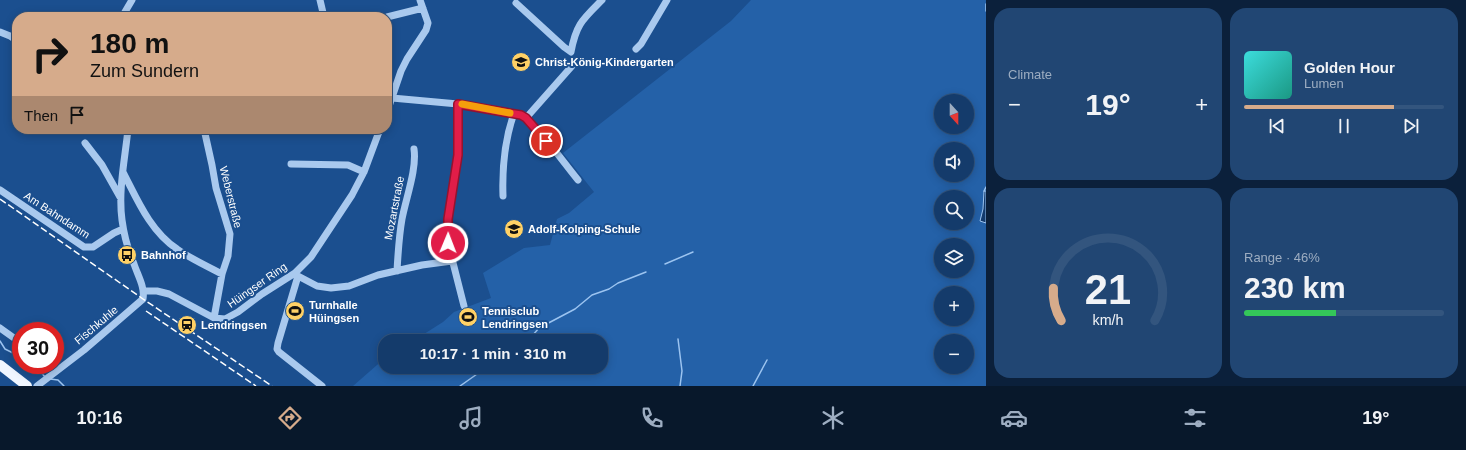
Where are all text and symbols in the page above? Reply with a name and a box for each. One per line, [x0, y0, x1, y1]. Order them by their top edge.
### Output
icon: right [24, 28, 76, 80]
text: 180 m [90, 28, 169, 59]
school or university icon: Christ-König-Kindergarten [510, 51, 532, 73]
place label: Christ-König-Kindergarten [535, 56, 674, 68]
text: Golden Hour [1304, 59, 1395, 76]
text: Zum Sundern [90, 61, 199, 81]
text: Climate [1008, 67, 1052, 82]
text: Lumen [1304, 76, 1344, 91]
text: 19° [1085, 88, 1131, 121]
text: − [1008, 92, 1021, 117]
text: + [1195, 92, 1208, 117]
north arrow [934, 94, 974, 134]
map controls [934, 94, 974, 374]
icon: arrive [66, 104, 88, 126]
text: Then [24, 107, 58, 124]
icon: previous [1266, 115, 1288, 137]
icon: pause [1333, 115, 1355, 137]
icon: next [1400, 115, 1422, 137]
pin [529, 124, 563, 158]
icon: arrive [535, 130, 557, 152]
button: sound [934, 142, 974, 182]
street label: Weberstraße [218, 165, 244, 229]
street label: Mozartstraße [382, 175, 406, 241]
street label: Am Bahndamm [22, 189, 92, 241]
button: search [934, 190, 974, 230]
school or university icon: Adolf-Kolping-Schule [503, 218, 525, 240]
position arrow [427, 222, 469, 264]
place label: Adolf-Kolping-Schule [528, 223, 640, 235]
button: layers [934, 238, 974, 278]
bus stop icon: Bahnhof [116, 244, 138, 266]
place label: Bahnhof [141, 249, 186, 261]
text: Range · 46% [1244, 250, 1320, 265]
street label: Hüingser Ring [225, 260, 289, 310]
text: 21 [1085, 266, 1131, 313]
text: 230 km [1244, 271, 1346, 304]
button: + [934, 286, 974, 326]
place label: Turnhalle Hüingsen [309, 299, 359, 324]
sports icon: Turnhalle Hüingsen [284, 300, 306, 322]
street label: Fischkuhle [72, 304, 120, 346]
place label: Tennisclub Lendringsen [482, 305, 548, 330]
sports icon: Tennisclub Lendringsen [457, 306, 479, 328]
text: km/h [1093, 312, 1124, 328]
station icon: Lendringsen [176, 314, 198, 336]
place label: Lendringsen [201, 319, 267, 331]
speed limit sign: 30 [12, 322, 64, 374]
button: − [934, 334, 974, 374]
text: 10:17 · 1 min · 310 m [420, 345, 566, 362]
icon: directions [276, 404, 304, 432]
icon: music [457, 404, 485, 432]
icon: phone [638, 404, 666, 432]
icon: climate [819, 404, 847, 432]
icon: car [1000, 404, 1028, 432]
icon: filters [1181, 404, 1209, 432]
text: 10:16 [77, 408, 123, 428]
text: 19° [1362, 408, 1389, 428]

